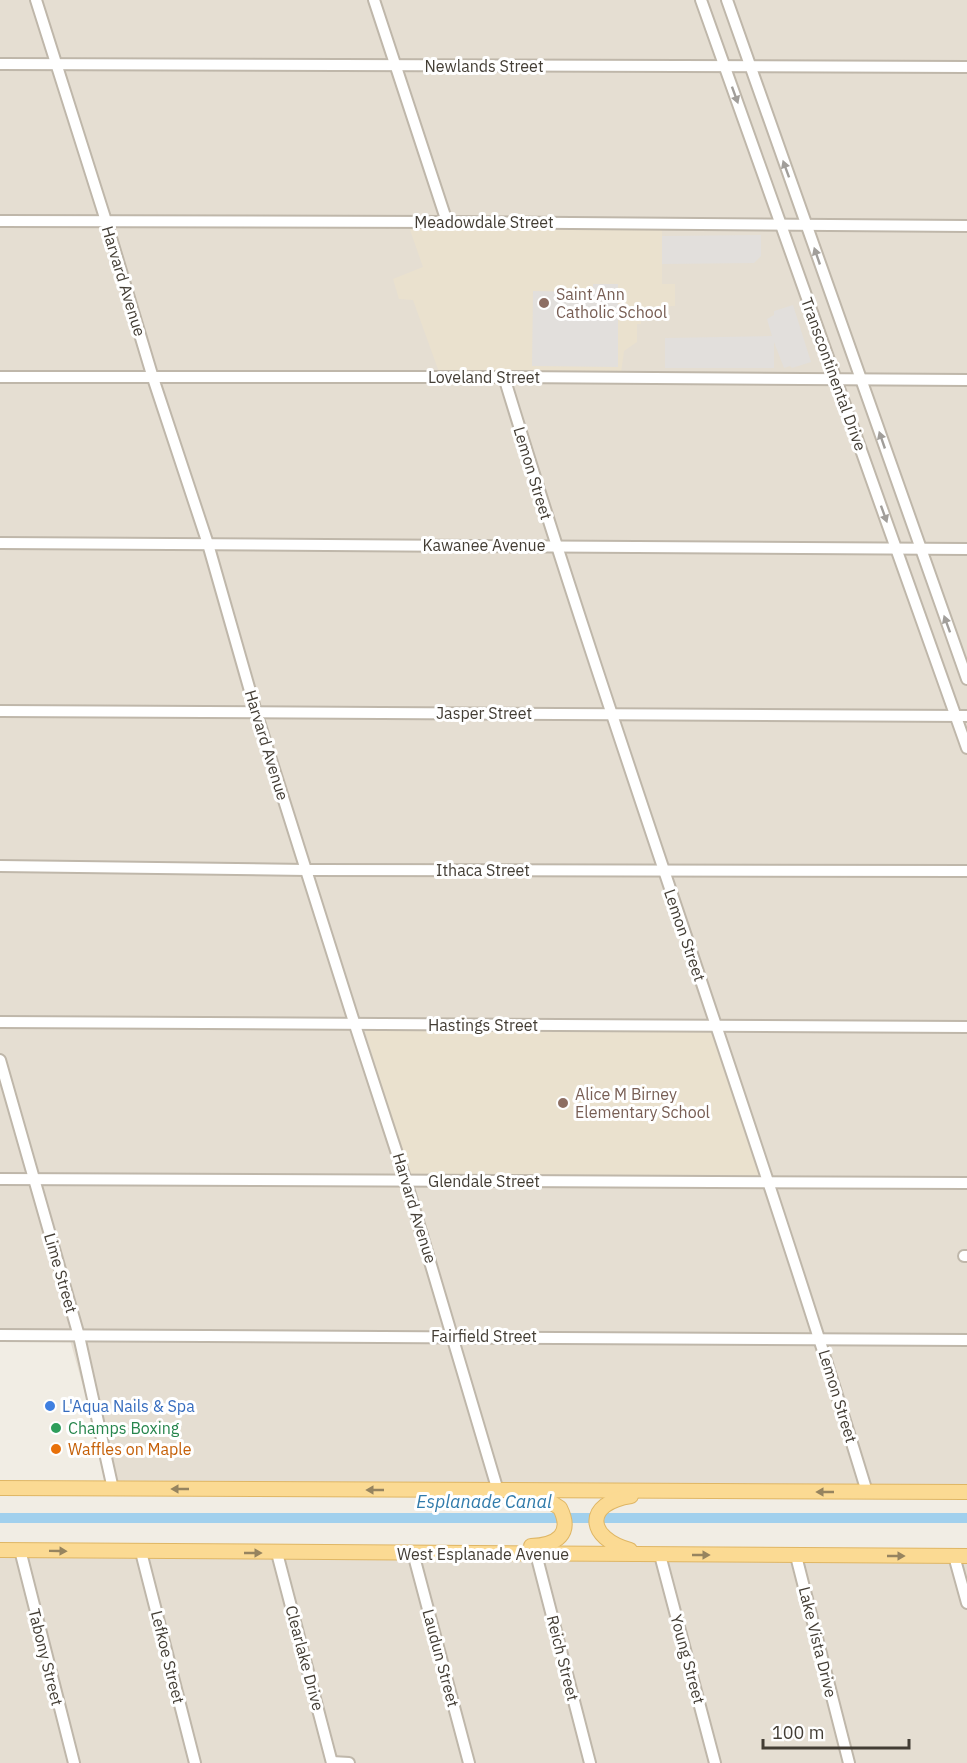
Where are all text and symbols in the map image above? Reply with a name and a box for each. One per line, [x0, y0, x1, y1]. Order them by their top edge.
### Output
street label: Newlands Street [424, 56, 544, 76]
one-way arrow [730, 86, 740, 104]
one-way arrow [781, 160, 791, 178]
street label: Meadowdale Street [414, 212, 554, 232]
street label: Harvard Avenue [98, 223, 150, 339]
one-way arrow [812, 247, 822, 265]
place label: Saint Ann Catholic School [556, 284, 667, 322]
street label: Transcontinental Drive [797, 295, 871, 454]
marker: Saint Ann Catholic School [537, 296, 551, 310]
street label: Loveland Street [428, 367, 540, 387]
street label: Lemon Street [509, 424, 557, 522]
one-way arrow [876, 431, 886, 449]
one-way arrow [880, 505, 890, 523]
street label: Kawanee Avenue [423, 535, 546, 555]
one-way arrow [942, 615, 952, 633]
street label: Harvard Avenue [241, 687, 293, 803]
street label: Jasper Street [436, 703, 532, 723]
street label: Ithaca Street [436, 860, 530, 880]
street label: Lemon Street [660, 886, 710, 984]
street label: Hastings Street [428, 1015, 538, 1035]
place label: Alice M Birney Elementary School [575, 1084, 710, 1122]
marker: Alice M Birney Elementary School [556, 1096, 570, 1110]
street label: Harvard Avenue [389, 1150, 441, 1266]
street label: Glendale Street [428, 1171, 540, 1191]
street label: Lime Street [40, 1231, 82, 1315]
street label: Fairfield Street [431, 1326, 537, 1346]
street label: Lemon Street [814, 1347, 862, 1445]
place label: L'Aqua Nails & Spa [62, 1396, 195, 1416]
marker: L'Aqua Nails & Spa [43, 1399, 57, 1413]
place label: Champs Boxing [68, 1418, 180, 1438]
marker: Champs Boxing [49, 1421, 63, 1435]
place label: Waffles on Maple [68, 1439, 192, 1459]
marker: Waffles on Maple [49, 1442, 63, 1456]
one-way arrow [171, 1484, 190, 1494]
one-way arrow [366, 1485, 385, 1495]
one-way arrow [815, 1487, 834, 1497]
water label: Esplanade Canal [416, 1490, 552, 1513]
street label: West Esplanade Avenue [397, 1544, 569, 1564]
one-way arrow [49, 1546, 68, 1556]
one-way arrow [244, 1548, 263, 1558]
one-way arrow [692, 1550, 711, 1560]
one-way arrow [887, 1551, 906, 1561]
street label: Lake Vista Drive [795, 1584, 842, 1700]
street label: Clearlake Drive [281, 1603, 329, 1713]
street label: Tabony Street [24, 1606, 68, 1708]
street label: Laudun Street [418, 1607, 464, 1709]
street label: Lefkoe Street [147, 1608, 189, 1706]
street label: Young Street [666, 1612, 710, 1706]
street label: Reich Street [543, 1613, 583, 1703]
scale bar [763, 1712, 908, 1750]
text: 100 m [772, 1721, 824, 1744]

